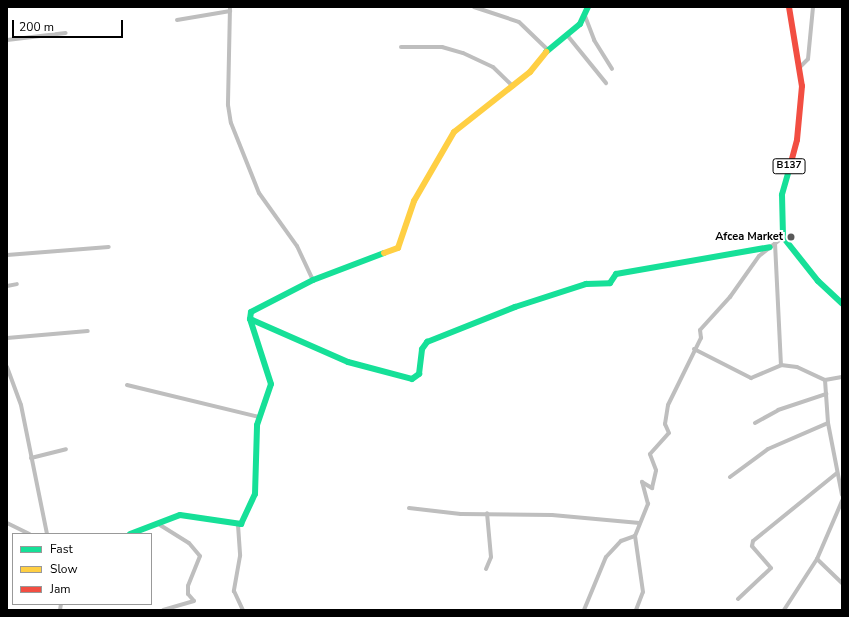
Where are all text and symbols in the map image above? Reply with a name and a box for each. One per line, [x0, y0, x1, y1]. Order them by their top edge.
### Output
scale bar [14, 12, 125, 38]
text: 200 m [19, 19, 54, 35]
road number: B137 [772, 158, 806, 174]
place label: Afcea Market [715, 230, 783, 244]
marker: Afcea Market [786, 232, 796, 242]
legend [12, 533, 152, 605]
text: Fast [50, 541, 73, 557]
text: Slow [50, 561, 78, 577]
text: Jam [50, 581, 71, 597]

